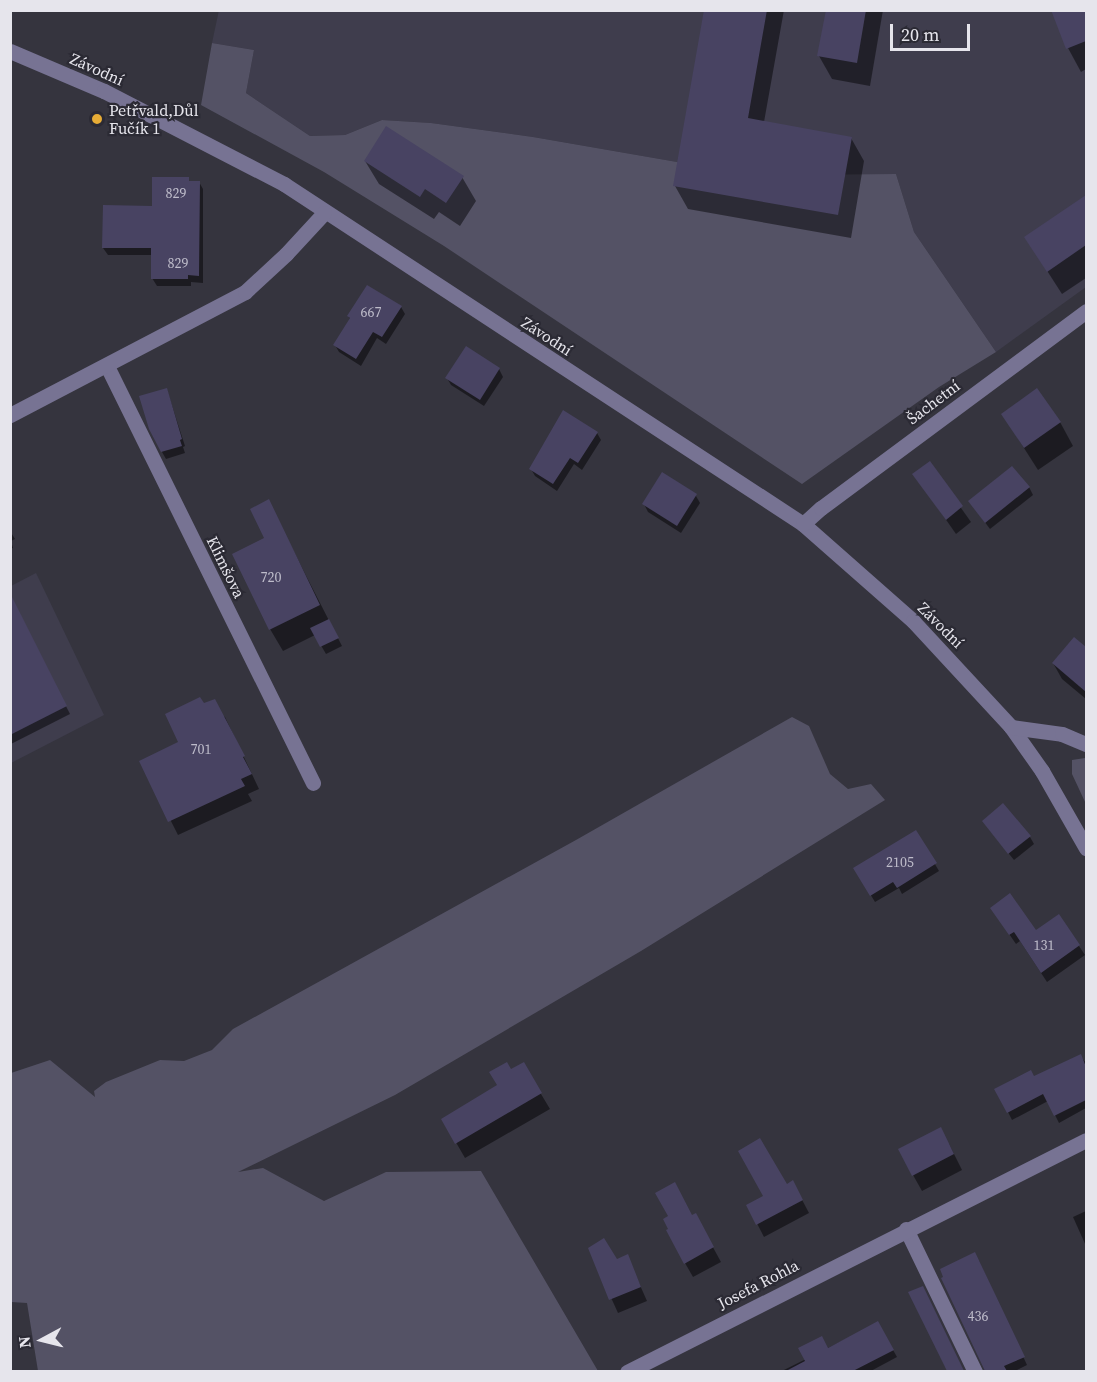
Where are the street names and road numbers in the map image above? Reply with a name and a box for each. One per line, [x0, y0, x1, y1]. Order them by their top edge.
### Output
street label: Závodní [67, 49, 127, 89]
street label: Závodní [518, 313, 576, 359]
street label: Šachetní [903, 376, 963, 428]
street label: Klimšova [203, 533, 249, 601]
street label: Závodní [914, 598, 968, 652]
street label: Josefa Rohla [714, 1255, 802, 1313]

